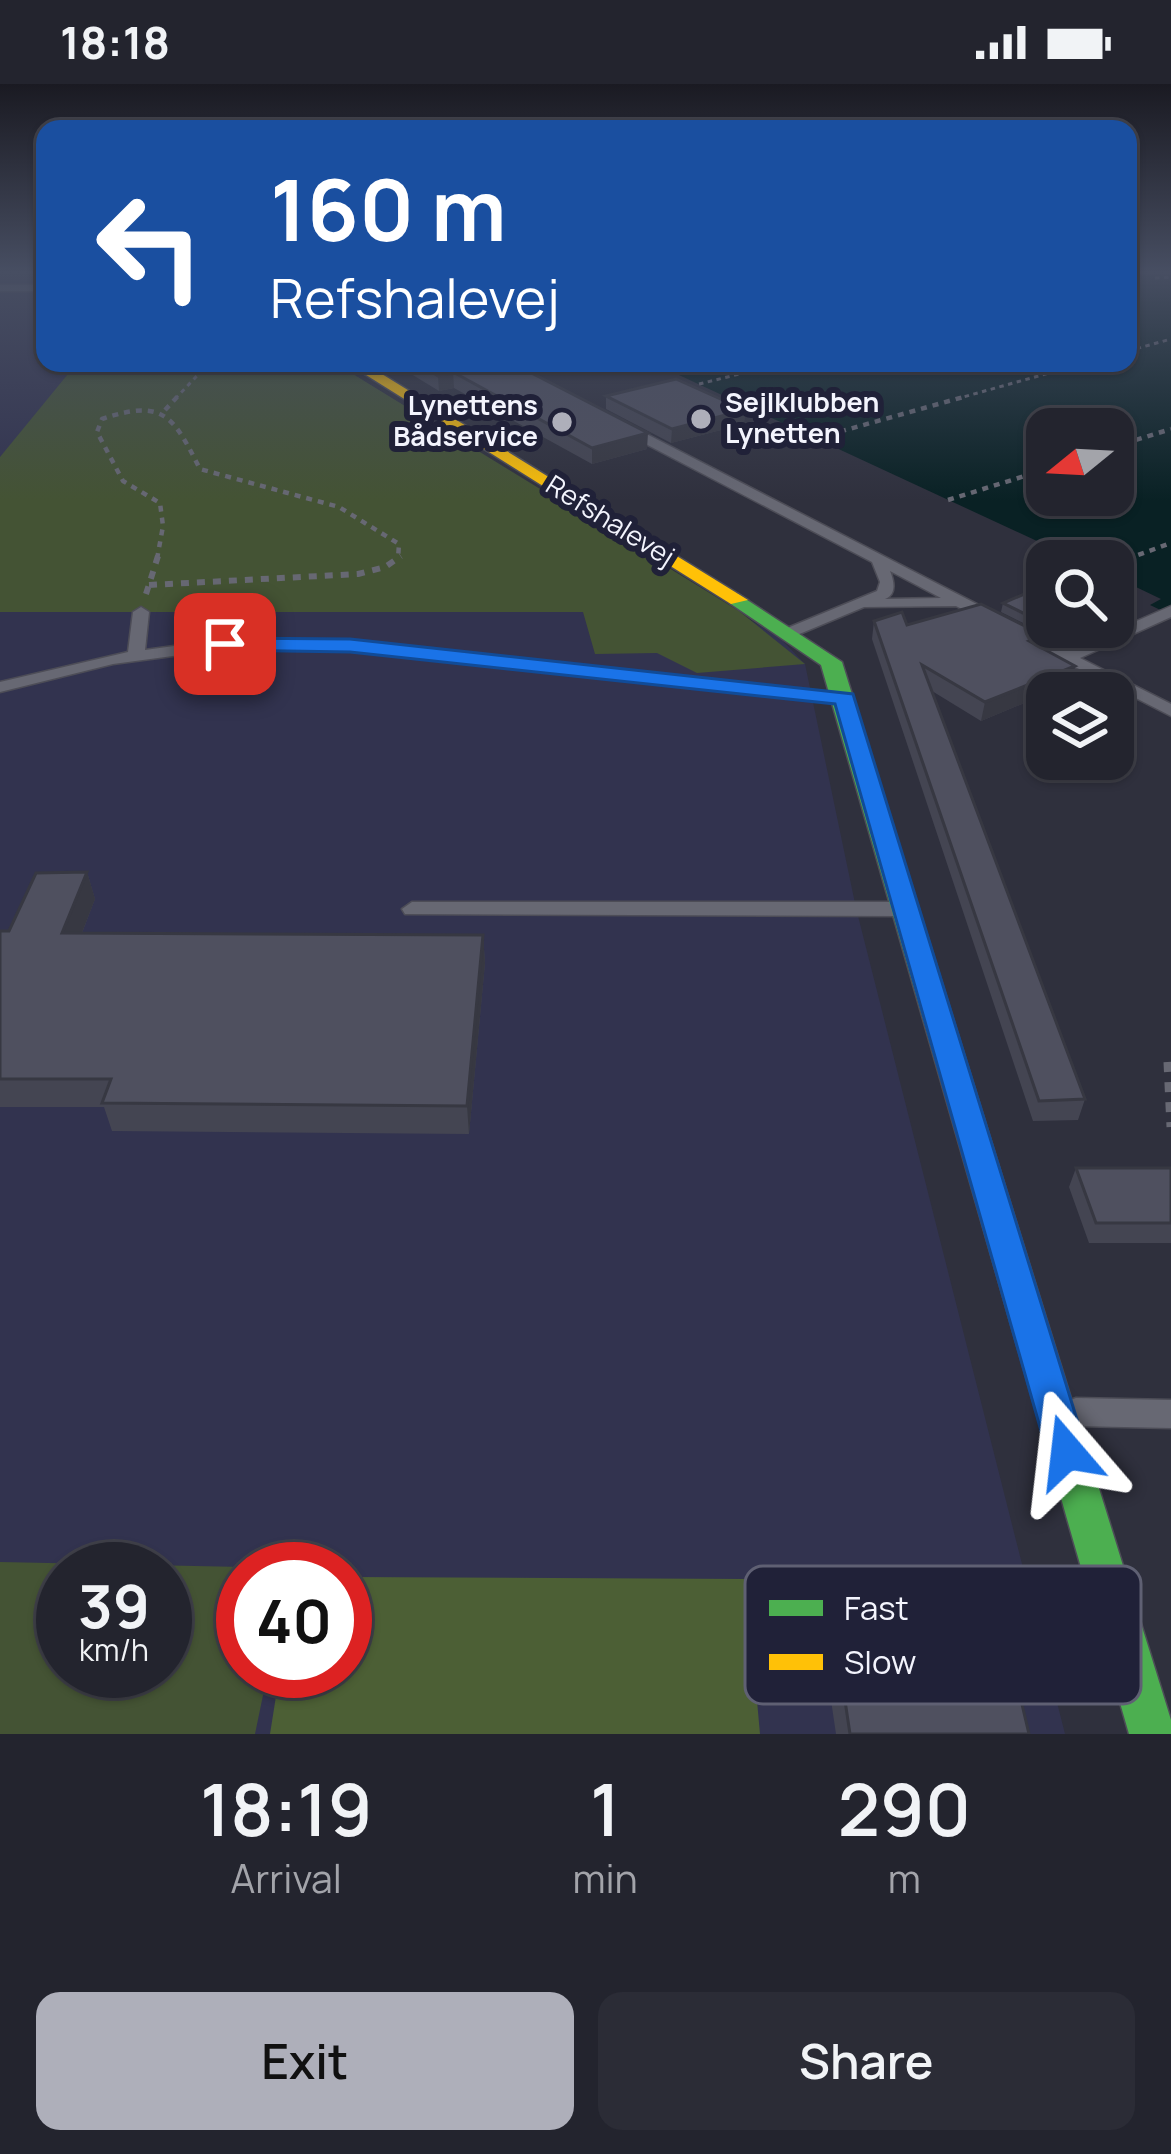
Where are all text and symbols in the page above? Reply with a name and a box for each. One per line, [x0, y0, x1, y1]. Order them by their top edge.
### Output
text: 18:18 [60, 11, 170, 73]
text: 160 m [270, 151, 507, 266]
icon: left [72, 168, 228, 324]
text: Refshalevej [270, 260, 560, 334]
place label: Sejlklubben Lynetten [725, 383, 879, 451]
place label: Lynettens Bådservice [393, 386, 538, 454]
marker: Sejlklubben Lynetten [688, 406, 714, 432]
north arrow [1026, 408, 1134, 516]
map controls [1026, 408, 1134, 780]
marker: Lynettens Bådservice [549, 409, 575, 435]
street label: Refshalevej [540, 466, 682, 574]
button: search [1026, 540, 1134, 648]
pin [174, 593, 276, 695]
icon: arrive [192, 611, 258, 677]
button: layers [1026, 672, 1134, 780]
position arrow [1004, 1389, 1130, 1515]
speed limit sign: 40 [216, 1542, 372, 1698]
text: 39 [78, 1564, 150, 1646]
legend [745, 1566, 1141, 1704]
text: Fast [844, 1585, 909, 1630]
text: km/h [79, 1629, 149, 1670]
text: Slow [844, 1639, 916, 1684]
text: 18:19 [200, 1759, 372, 1858]
text: 1 [590, 1759, 620, 1858]
text: 290 [838, 1759, 971, 1858]
text: Arrival [231, 1851, 342, 1905]
text: min [572, 1851, 638, 1905]
text: m [888, 1851, 921, 1905]
button: Exit [36, 1992, 574, 2130]
button: Share [598, 1992, 1135, 2130]

